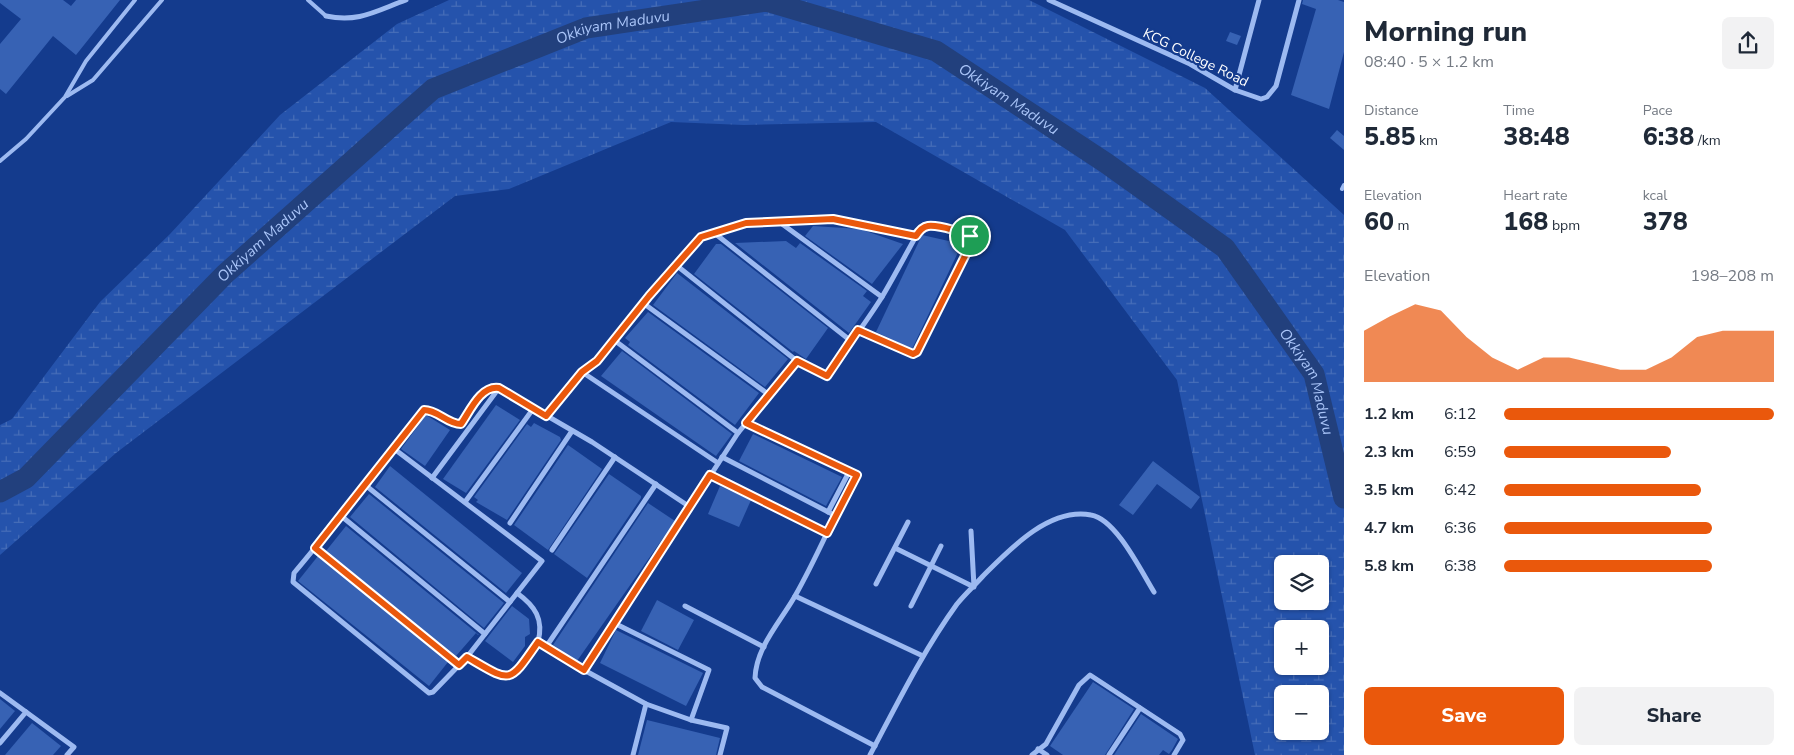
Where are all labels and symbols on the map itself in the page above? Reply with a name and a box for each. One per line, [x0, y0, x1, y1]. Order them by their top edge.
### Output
water label: Okkiyam Maduvu [553, 6, 671, 49]
street label: KCG College Road [1140, 24, 1252, 91]
water label: Okkiyam Maduvu [955, 59, 1063, 139]
water label: Okkiyam Maduvu [212, 194, 313, 286]
pin [949, 215, 991, 257]
water label: Okkiyam Maduvu [1275, 324, 1338, 437]

